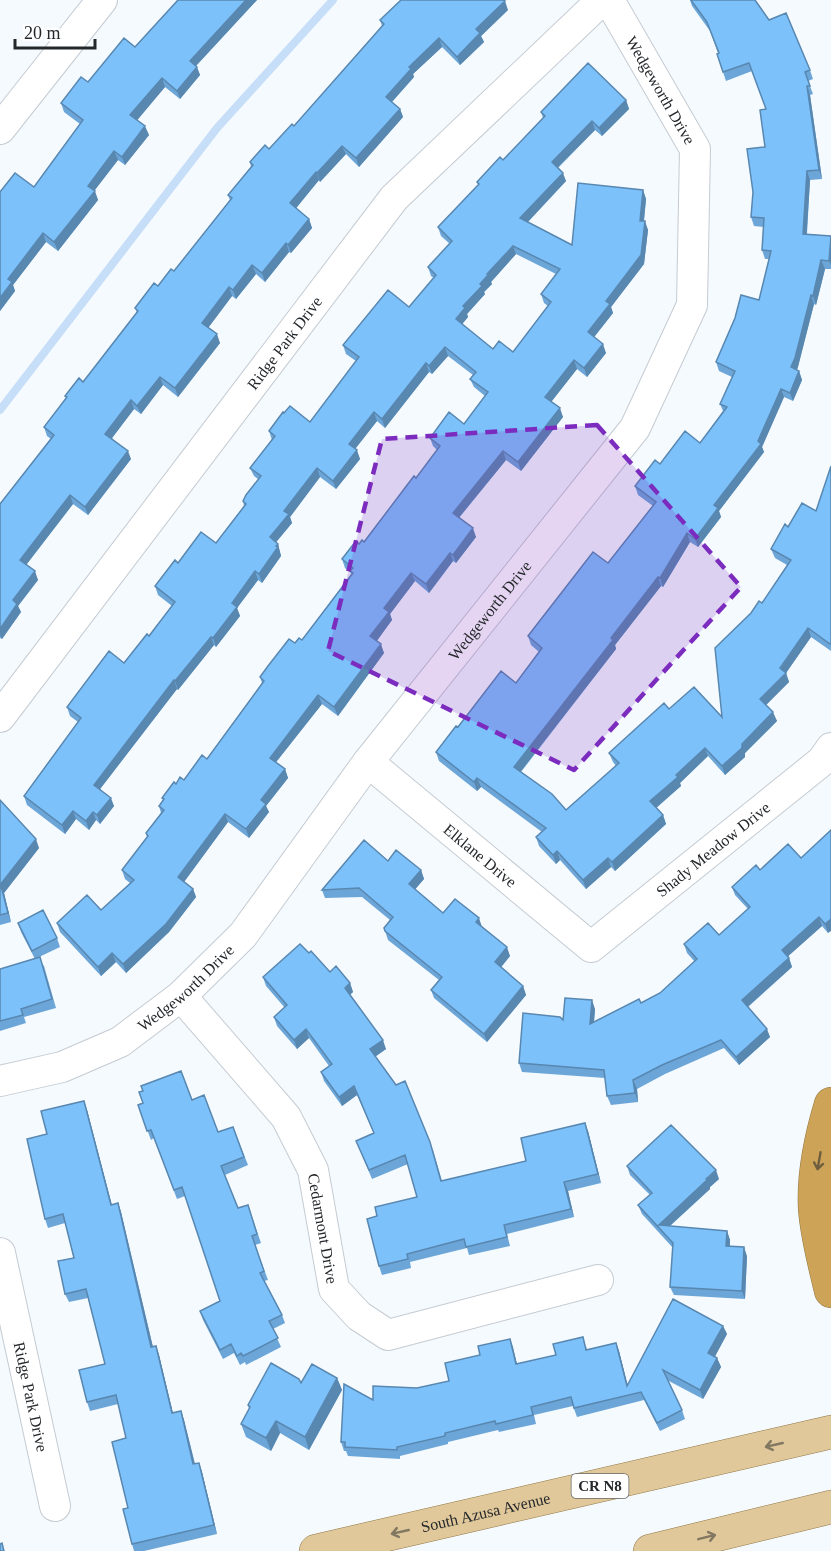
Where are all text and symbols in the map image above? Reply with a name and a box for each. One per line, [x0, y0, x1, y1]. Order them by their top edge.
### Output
scale bar [15, 12, 94, 50]
text: 20 m [24, 23, 61, 43]
street label: Wedgeworth Drive [622, 33, 698, 148]
street label: Ridge Park Drive [244, 293, 325, 393]
street label: Wedgeworth Drive [445, 558, 534, 663]
street label: Shady Meadow Drive [653, 799, 773, 900]
street label: Elklane Drive [440, 821, 520, 891]
street label: Wedgeworth Drive [135, 941, 237, 1035]
one-way arrow [813, 1151, 824, 1171]
street label: Cedarmont Drive [305, 1172, 341, 1285]
street label: Ridge Park Drive [11, 1340, 51, 1453]
one-way arrow [765, 1440, 784, 1452]
road number: CR N8 [572, 1474, 628, 1498]
street label: South Azusa Avenue [419, 1489, 552, 1535]
one-way arrow [391, 1526, 410, 1538]
one-way arrow [697, 1531, 716, 1543]

